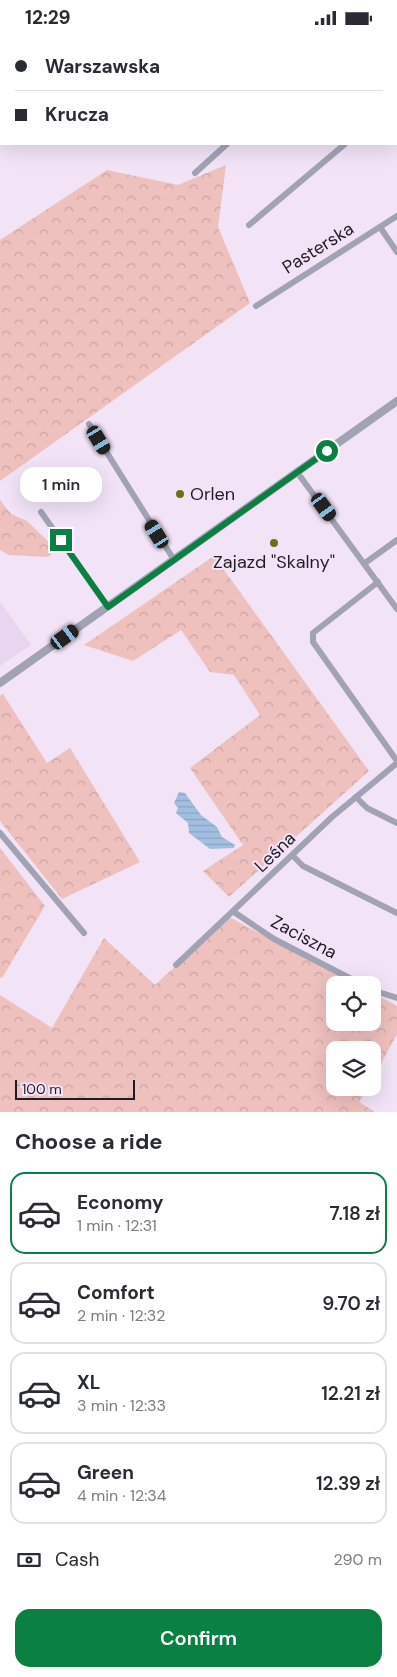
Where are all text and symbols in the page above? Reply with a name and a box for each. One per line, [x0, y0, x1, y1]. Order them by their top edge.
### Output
text: 12:29 [25, 5, 71, 30]
text: Warszawska [45, 54, 160, 79]
text: Krucza [45, 102, 109, 127]
street label: Pasterska [278, 217, 358, 279]
car [84, 423, 113, 457]
route start [316, 440, 338, 462]
callout: 1 min [20, 467, 102, 503]
text: 1 min [42, 474, 80, 495]
place label: Orlen [190, 482, 235, 506]
marker: Orlen [174, 488, 186, 500]
car [309, 490, 338, 524]
car [142, 517, 171, 551]
route end [50, 529, 72, 551]
marker: Zajazd "Skalny" [268, 537, 280, 549]
place label: Zajazd "Skalny" [213, 550, 335, 574]
car [48, 622, 81, 652]
street label: Leśna [249, 827, 301, 877]
street label: Zaciszna [267, 910, 341, 964]
map controls [326, 976, 381, 1096]
button: locate [326, 976, 381, 1031]
button: layers [326, 1041, 381, 1096]
scale bar [15, 1077, 135, 1100]
text: 100 m [22, 1080, 62, 1098]
text: Choose a ride [15, 1127, 163, 1156]
text: Economy [77, 1190, 164, 1215]
icon: car [17, 1191, 62, 1236]
text: 7.18 zł [329, 1201, 380, 1226]
text: 1 min · 12:31 [77, 1215, 157, 1236]
text: Comfort [77, 1280, 155, 1305]
icon: car [17, 1281, 62, 1326]
text: 9.70 zł [322, 1291, 380, 1316]
text: 2 min · 12:32 [77, 1305, 166, 1326]
text: XL [77, 1370, 100, 1395]
icon: car [17, 1371, 62, 1416]
text: 12.21 zł [321, 1381, 380, 1406]
text: 3 min · 12:33 [77, 1395, 166, 1416]
text: Green [77, 1460, 134, 1485]
icon: car [17, 1461, 62, 1506]
text: 12.39 zł [316, 1471, 380, 1496]
text: 4 min · 12:34 [77, 1485, 167, 1506]
icon: cash [15, 1546, 43, 1574]
text: Cash [55, 1547, 99, 1572]
text: 290 m [333, 1549, 382, 1570]
button: Confirm [15, 1609, 382, 1667]

